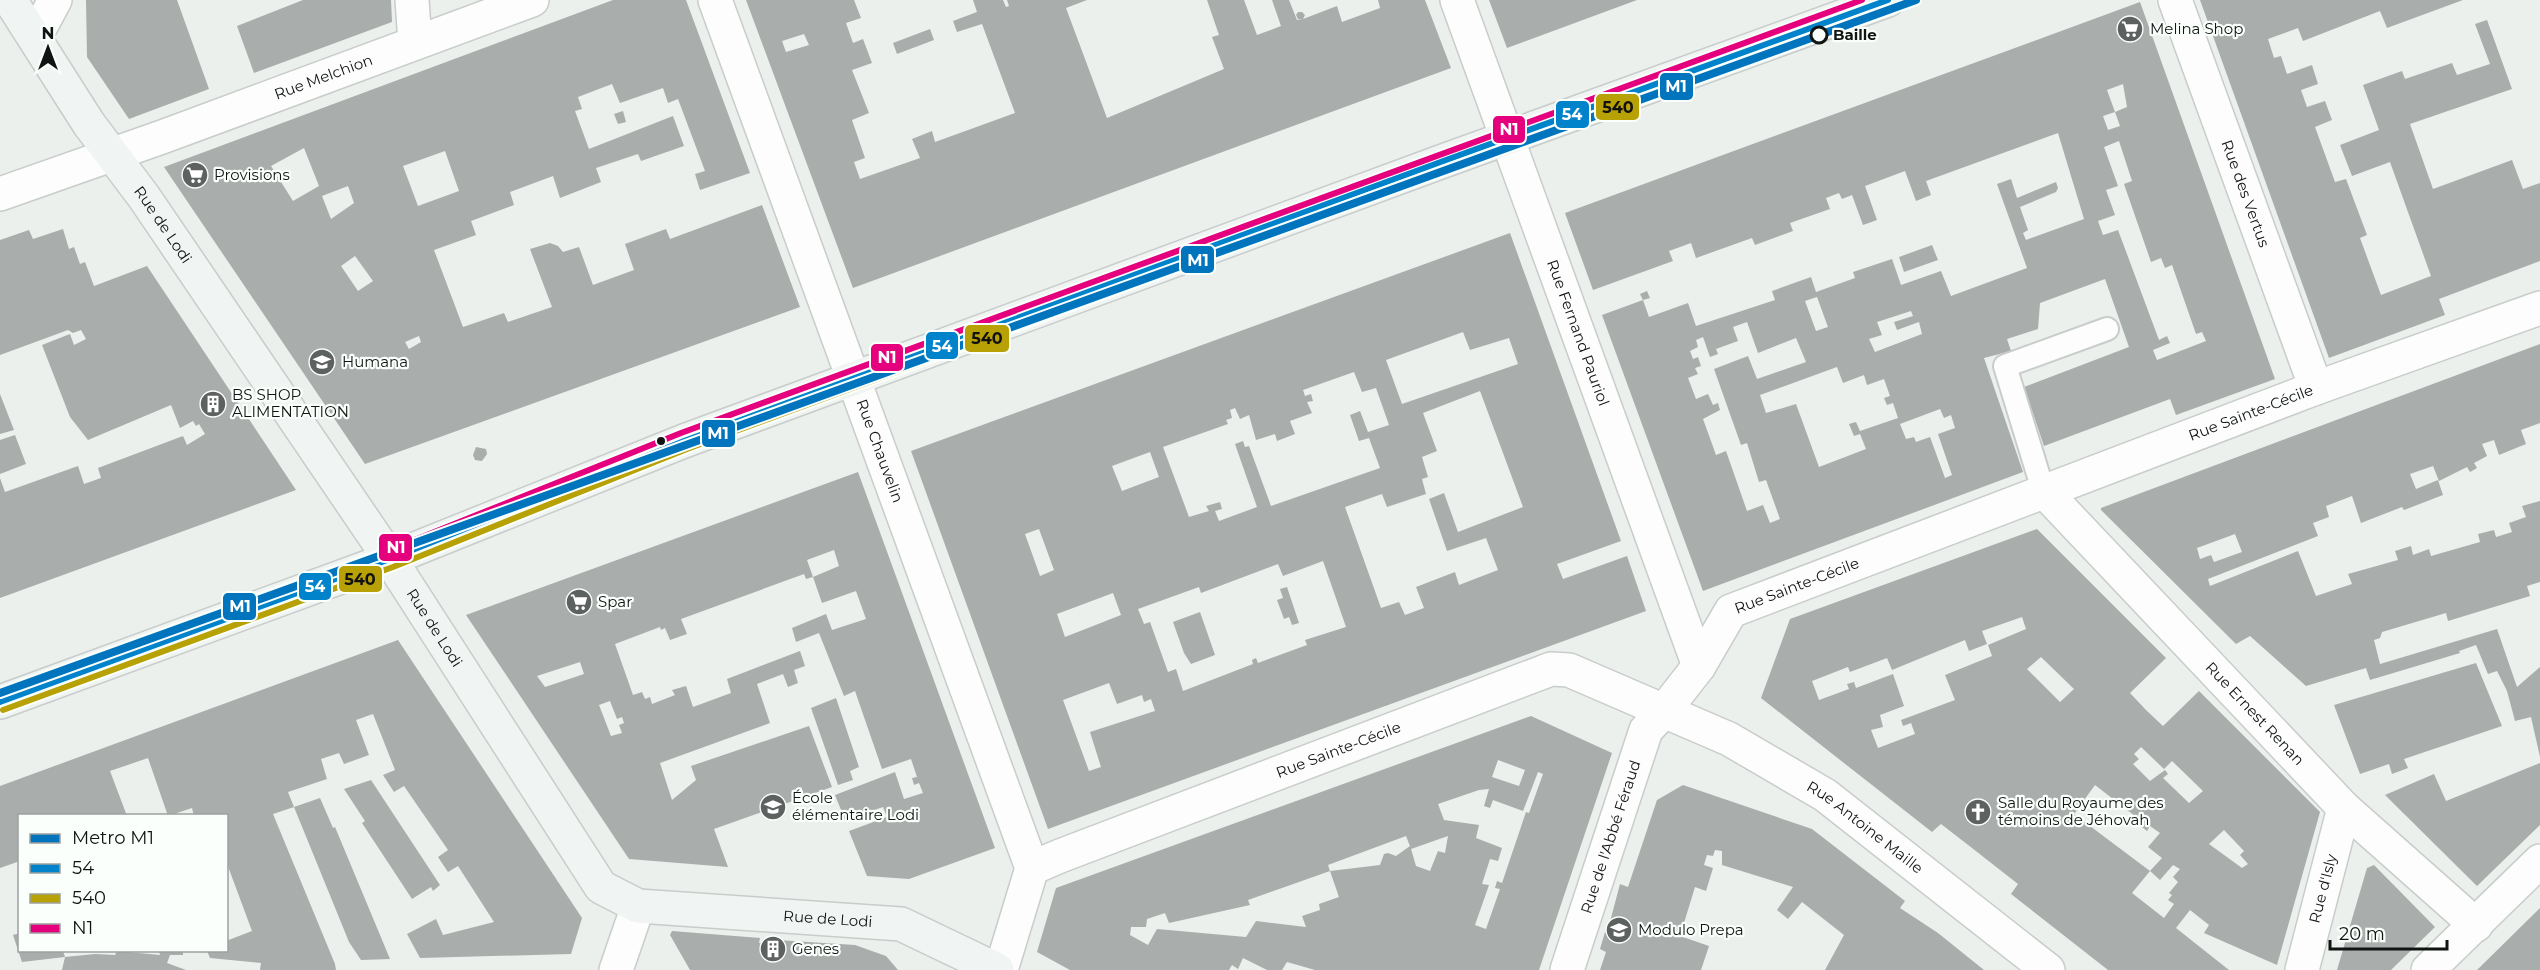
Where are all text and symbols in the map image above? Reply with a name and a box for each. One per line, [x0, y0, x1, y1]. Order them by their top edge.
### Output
supermarket icon: Melina Shop [2115, 14, 2145, 44]
north arrow [18, 18, 78, 78]
place label: Melina Shop [2150, 19, 2243, 38]
text: N [42, 24, 54, 43]
place label: Baille [1833, 25, 1877, 44]
marker: Baille [1810, 26, 1828, 44]
street label: Rue Melchion [272, 50, 375, 104]
line badge: M1 [1659, 72, 1694, 101]
text: M1 [1665, 77, 1687, 96]
line badge: 540 [1595, 93, 1640, 121]
text: 540 [1602, 98, 1634, 117]
line badge: 54 [1555, 100, 1590, 129]
text: 54 [1562, 105, 1582, 124]
line badge: N1 [1492, 115, 1526, 144]
text: N1 [1499, 120, 1519, 139]
street label: Rue des Vertus [2218, 137, 2274, 250]
supermarket icon: Provisions [180, 160, 210, 190]
place label: Provisions [214, 165, 290, 184]
street label: Rue de Lodi [130, 182, 196, 267]
line badge: M1 [1180, 245, 1215, 274]
text: M1 [1187, 251, 1209, 270]
street label: Rue Fernand Pauriol [1543, 257, 1614, 408]
line badge: 540 [964, 324, 1010, 353]
text: 540 [971, 329, 1003, 348]
line badge: 54 [925, 331, 959, 360]
text: 54 [932, 337, 952, 356]
line badge: N1 [870, 343, 904, 372]
school or university icon: Humana [307, 347, 337, 377]
text: N1 [877, 348, 897, 367]
place label: Humana [342, 352, 408, 371]
street label: Rue Sainte-Cécile [2186, 380, 2316, 445]
place label: BS SHOP ALIMENTATION [232, 385, 349, 421]
building icon: BS SHOP ALIMENTATION [198, 389, 228, 419]
street label: Rue Chauvelin [853, 396, 908, 505]
line badge: M1 [701, 419, 736, 448]
text: M1 [707, 424, 729, 443]
unlabelled marker [655, 435, 667, 447]
line badge: N1 [378, 533, 413, 562]
text: N1 [386, 538, 406, 557]
street label: Rue Sainte-Cécile [1732, 553, 1862, 618]
line badge: 540 [338, 565, 383, 593]
text: 540 [344, 570, 376, 589]
line badge: 54 [298, 572, 332, 601]
text: 54 [305, 577, 325, 596]
street label: Rue de Lodi [403, 585, 467, 670]
supermarket icon: Spar [564, 587, 594, 617]
line badge: M1 [222, 592, 257, 621]
place label: Spar [598, 592, 632, 611]
text: M1 [229, 597, 251, 616]
street label: Rue Ernest Renan [2202, 658, 2309, 769]
street label: Rue Sainte-Cécile [1273, 717, 1403, 782]
street label: Rue de l'Abbé Féraud [1576, 758, 1644, 916]
street label: Rue Antoine Maille [1804, 776, 1927, 877]
place label: École élémentaire Lodi [792, 788, 919, 824]
school or university icon: École élémentaire Lodi [758, 792, 788, 822]
place label: Salle du Royaume des témoins de Jéhovah [1998, 793, 2164, 829]
church icon: Salle du Royaume des témoins de Jéhovah [1963, 797, 1993, 827]
legend [18, 814, 228, 952]
text: Metro M1 [72, 827, 154, 849]
street label: Rue d'Isly [2304, 851, 2341, 925]
text: 54 [72, 857, 94, 879]
text: 540 [72, 887, 106, 909]
street label: Rue de Lodi [783, 906, 873, 931]
scale bar [2330, 913, 2447, 951]
school or university icon: Modulo Prepa [1604, 915, 1634, 945]
text: N1 [72, 917, 93, 939]
place label: Modulo Prepa [1638, 920, 1744, 939]
text: 20 m [2339, 923, 2385, 945]
building icon: Genes [758, 934, 788, 964]
place label: Genes [792, 939, 839, 958]

